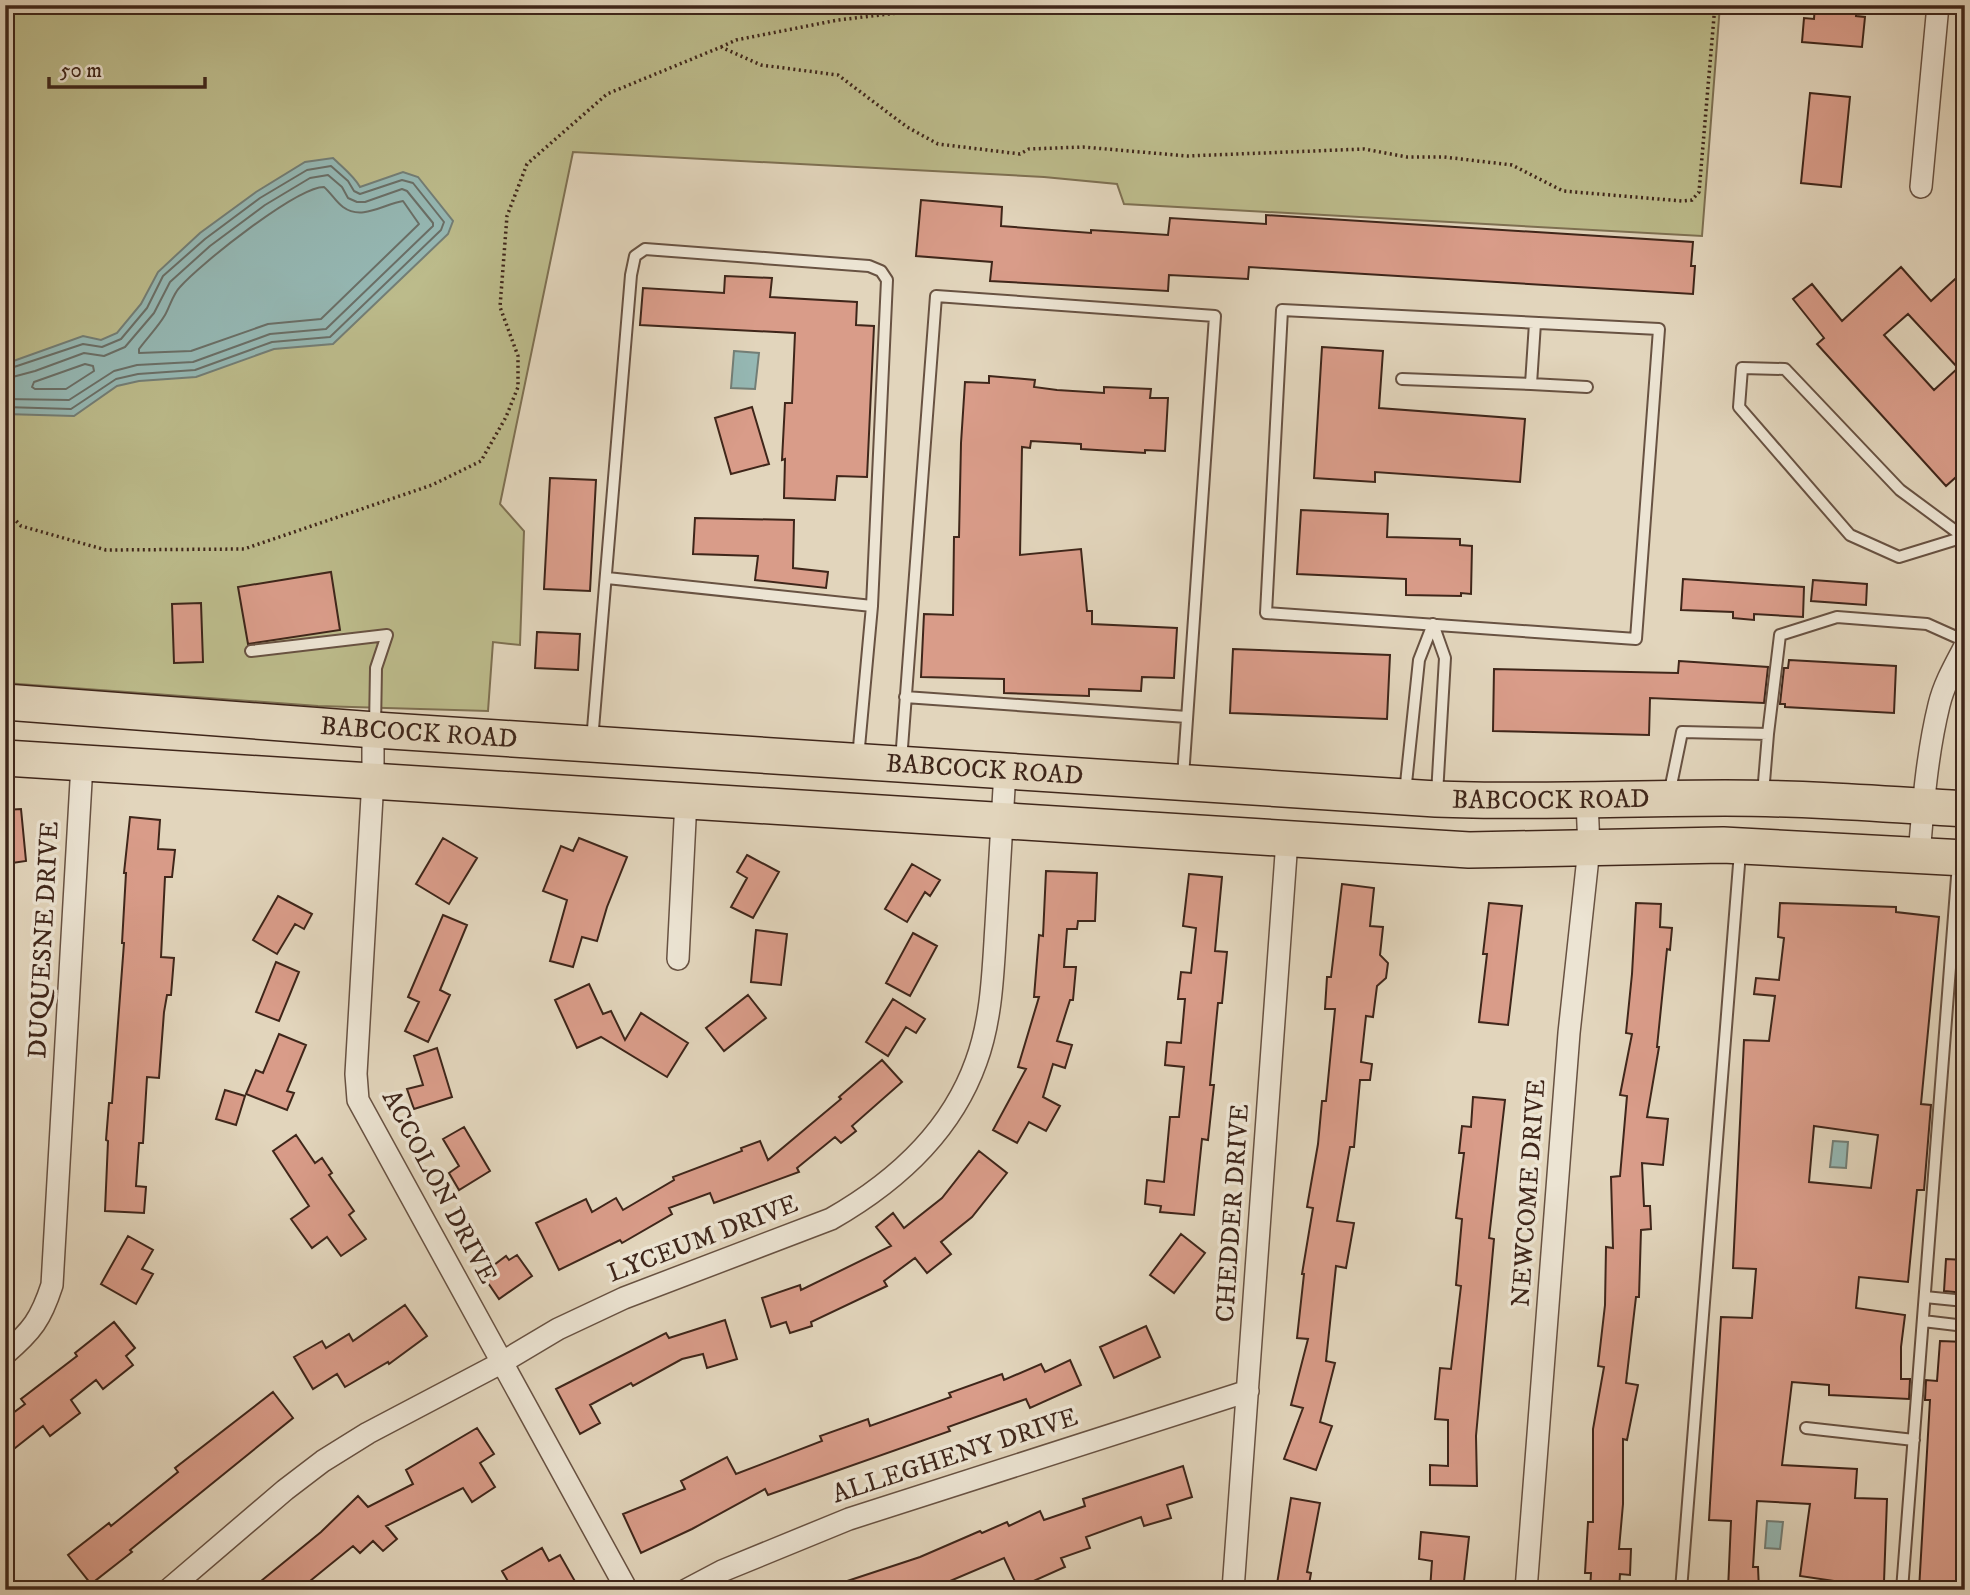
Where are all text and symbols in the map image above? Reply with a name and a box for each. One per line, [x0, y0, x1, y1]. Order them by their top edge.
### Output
scale bar [49, 46, 205, 90]
text: 50 m [60, 58, 102, 84]
street label: BABCOCK ROAD [319, 709, 519, 756]
street label: BABCOCK ROAD [885, 747, 1084, 793]
street label: BABCOCK ROAD [1451, 782, 1650, 817]
street label: DUQUESNE DRIVE [21, 820, 67, 1060]
street label: NEWCOME DRIVE [1505, 1078, 1553, 1308]
street label: ACCOLON DRIVE [374, 1084, 504, 1290]
street label: CHEDDER DRIVE [1209, 1103, 1257, 1323]
street label: LYCEUM DRIVE [603, 1188, 803, 1290]
street label: ALLEGHENY DRIVE [828, 1401, 1082, 1511]

